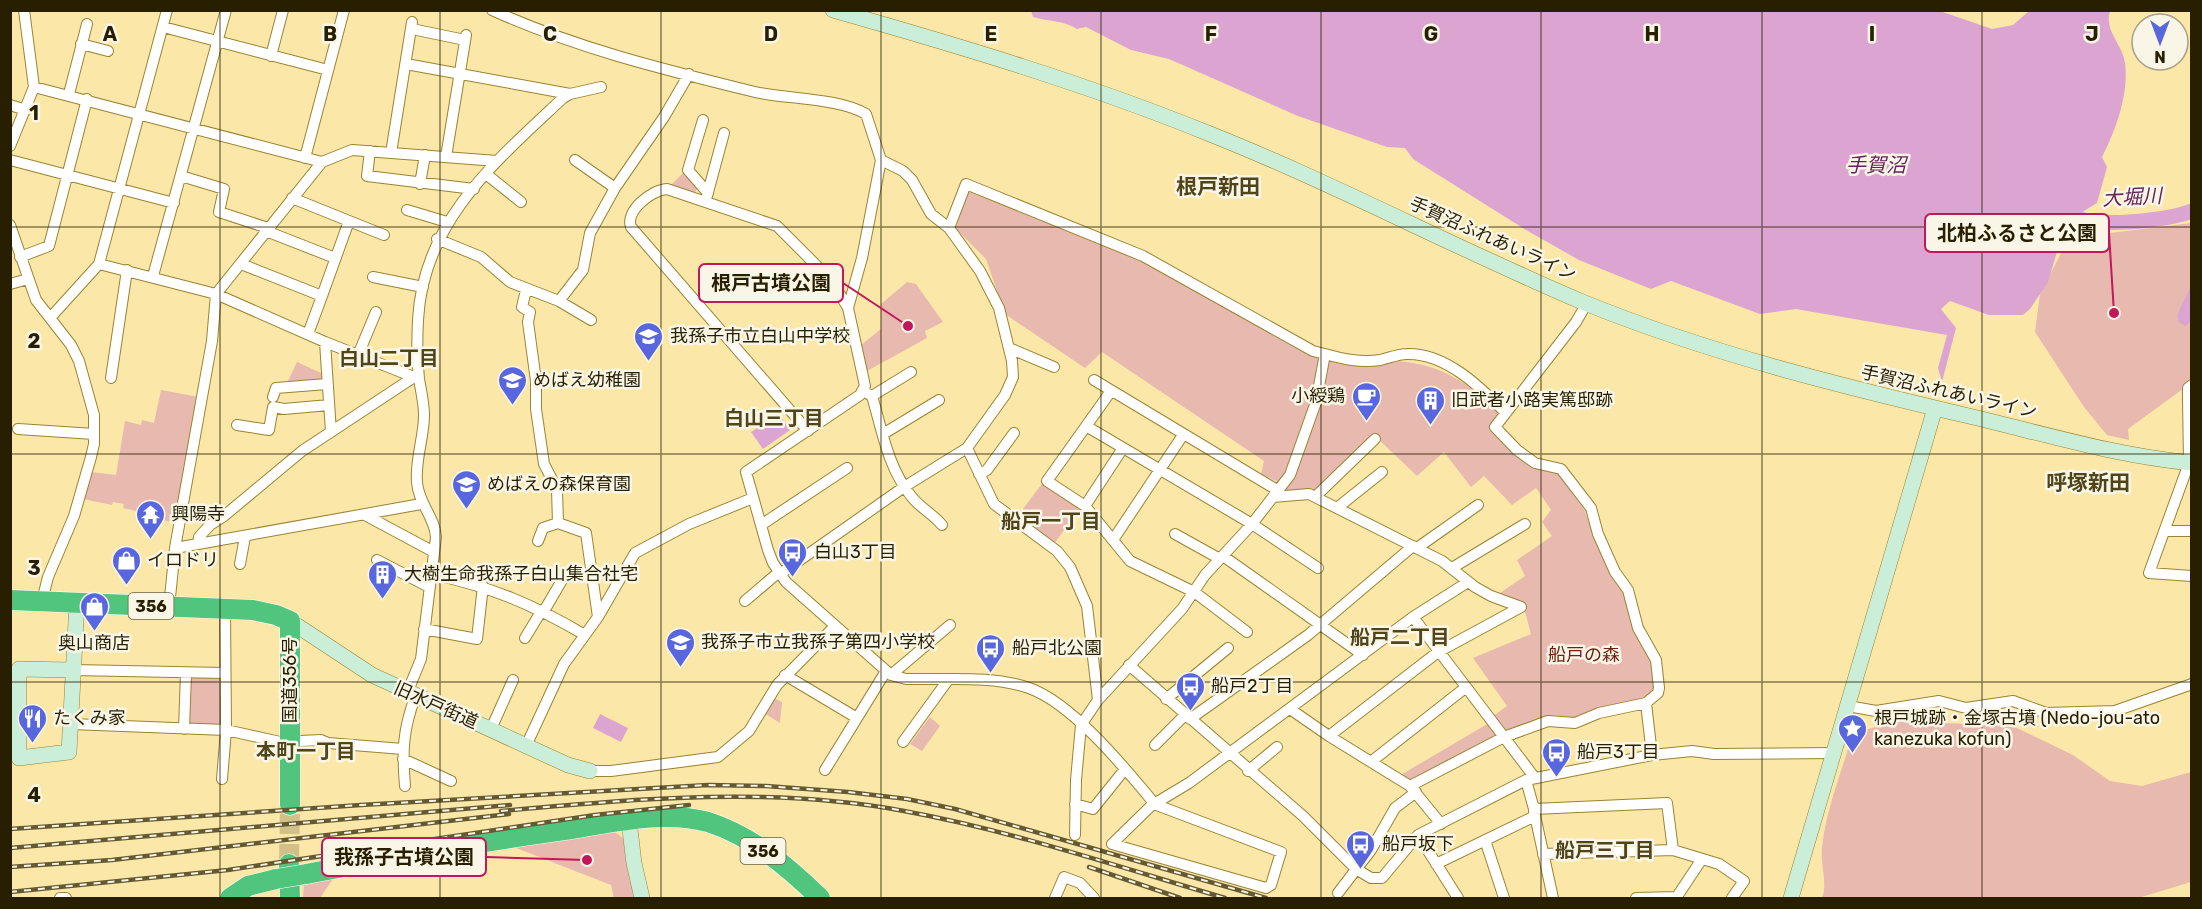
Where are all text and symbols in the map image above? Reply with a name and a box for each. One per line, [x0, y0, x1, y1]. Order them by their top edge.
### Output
north arrow [2130, 12, 2190, 72]
text: A [103, 22, 118, 46]
text: B [323, 22, 337, 46]
text: C [543, 22, 557, 46]
text: D [764, 22, 778, 46]
text: E [985, 22, 997, 46]
text: F [1205, 22, 1217, 46]
text: G [1424, 22, 1438, 46]
text: H [1645, 22, 1659, 46]
text: I [1869, 22, 1875, 46]
text: J [2085, 22, 2099, 46]
text: N [2154, 47, 2166, 66]
text: 1 [29, 101, 39, 125]
water label: 手賀沼 [1846, 153, 1909, 177]
district label: 根戸新田 [1176, 174, 1260, 199]
water label: 大堀川 [2101, 183, 2165, 211]
street label: 手賀沼ふれあいライン [1406, 192, 1580, 286]
callout: 北柏ふるさと公園 [1925, 214, 2109, 252]
text: 北柏ふるさと公園 [1937, 221, 2097, 245]
callout: 根戸古墳公園 [699, 264, 843, 302]
text: 根戸古墳公園 [711, 271, 831, 295]
school or university icon: 我孫子市立白山中学校 [633, 320, 665, 362]
place label: 我孫子市立白山中学校 [670, 325, 850, 347]
text: 2 [28, 329, 41, 353]
district label: 白山二丁目 [339, 346, 439, 370]
street label: 手賀沼ふれあいライン [1859, 361, 2039, 423]
school or university icon: めばえ幼稚園 [496, 364, 528, 406]
place label: めばえ幼稚園 [533, 369, 641, 391]
cafe icon: 小綬鶏 [1350, 380, 1382, 422]
building icon: 旧武者小路実篤邸跡 [1414, 384, 1446, 426]
place label: 小綬鶏 [1291, 385, 1345, 407]
place label: 旧武者小路実篤邸跡 [1451, 389, 1613, 411]
district label: 白山三丁目 [724, 406, 824, 430]
school or university icon: めばえの森保育園 [450, 468, 482, 510]
district label: 呼塚新田 [2046, 470, 2130, 495]
place label: めばえの森保育園 [487, 473, 631, 495]
temple icon: 興陽寺 [134, 498, 166, 540]
place label: 興陽寺 [171, 503, 225, 525]
district label: 船戸一丁目 [1001, 509, 1101, 533]
bus stop icon: 白山3丁目 [777, 536, 809, 578]
place label: 白山3丁目 [814, 541, 897, 563]
shop icon: イロドリ [110, 544, 142, 586]
place label: イロドリ [147, 549, 219, 571]
text: 3 [27, 556, 41, 580]
building icon: 大樹生命我孫子白山集合社宅 [367, 558, 399, 600]
place label: 大樹生命我孫子白山集合社宅 [404, 563, 638, 585]
shop icon: 奥山商店 [78, 590, 110, 632]
road number: 356 [128, 593, 174, 619]
district label: 船戸二丁目 [1350, 625, 1450, 649]
school or university icon: 我孫子市立我孫子第四小学校 [664, 626, 696, 668]
place label: 我孫子市立我孫子第四小学校 [701, 631, 935, 653]
place label: 奥山商店 [58, 632, 130, 654]
bus stop icon: 船戸北公園 [975, 632, 1007, 674]
street label: 国道356号 [279, 637, 301, 723]
place label: 船戸北公園 [1012, 637, 1102, 659]
park label: 船戸の森 [1548, 644, 1620, 666]
bus stop icon: 船戸2丁目 [1174, 670, 1206, 712]
place label: 船戸2丁目 [1211, 675, 1294, 697]
street label: 旧水戸街道 [390, 677, 482, 733]
restaurant icon: たくみ家 [16, 702, 48, 744]
place label: たくみ家 [53, 707, 126, 729]
place label: 根戸城跡・金塚古墳 (Nedo-jou-ato kanezuka kofun) [1874, 707, 2160, 750]
place icon: 根戸城跡・金塚古墳 (Nedo-jou-ato kanezuka kofun) [1837, 712, 1869, 754]
bus stop icon: 船戸3丁目 [1540, 736, 1572, 778]
district label: 本町一丁目 [256, 739, 356, 763]
place label: 船戸3丁目 [1577, 741, 1660, 763]
text: 4 [27, 783, 41, 807]
bus stop icon: 船戸坂下 [1345, 828, 1377, 870]
place label: 船戸坂下 [1382, 833, 1454, 855]
callout: 我孫子古墳公園 [322, 838, 486, 876]
road number: 356 [740, 838, 786, 864]
district label: 船戸三丁目 [1555, 838, 1655, 862]
text: 我孫子古墳公園 [334, 845, 474, 869]

